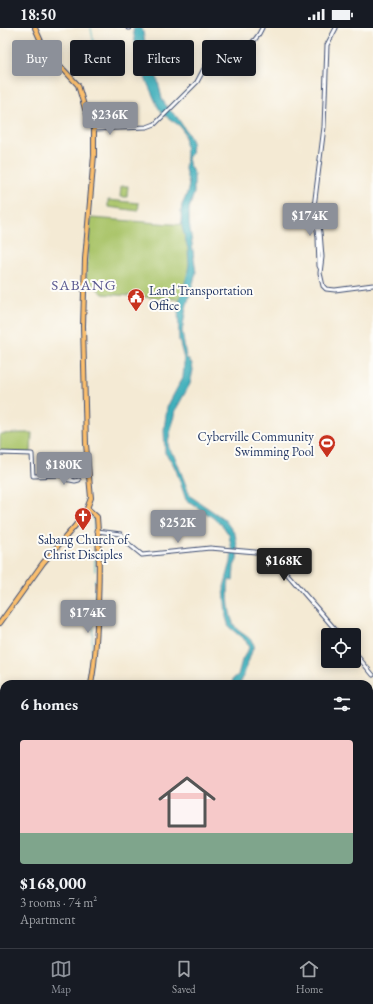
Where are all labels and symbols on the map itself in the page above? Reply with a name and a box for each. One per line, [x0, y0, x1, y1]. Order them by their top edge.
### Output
pin: $236K [82, 102, 138, 136]
pin: $174K [282, 203, 338, 237]
district label: SABANG [51, 275, 117, 294]
place label: Land Transportation Office [149, 282, 253, 314]
public building icon: Land Transportation Office [126, 287, 146, 312]
place label: Cyberville Community Swimming Pool [198, 428, 314, 460]
sports icon: Cyberville Community Swimming Pool [317, 433, 337, 458]
pin: $180K [36, 452, 92, 486]
church icon: Sabang Church of Christ Disciples [73, 506, 93, 531]
pin: $252K [150, 510, 206, 544]
place label: Sabang Church of Christ Disciples [38, 531, 130, 563]
pin: $168K [256, 548, 312, 582]
pin: $174K [60, 600, 116, 634]

